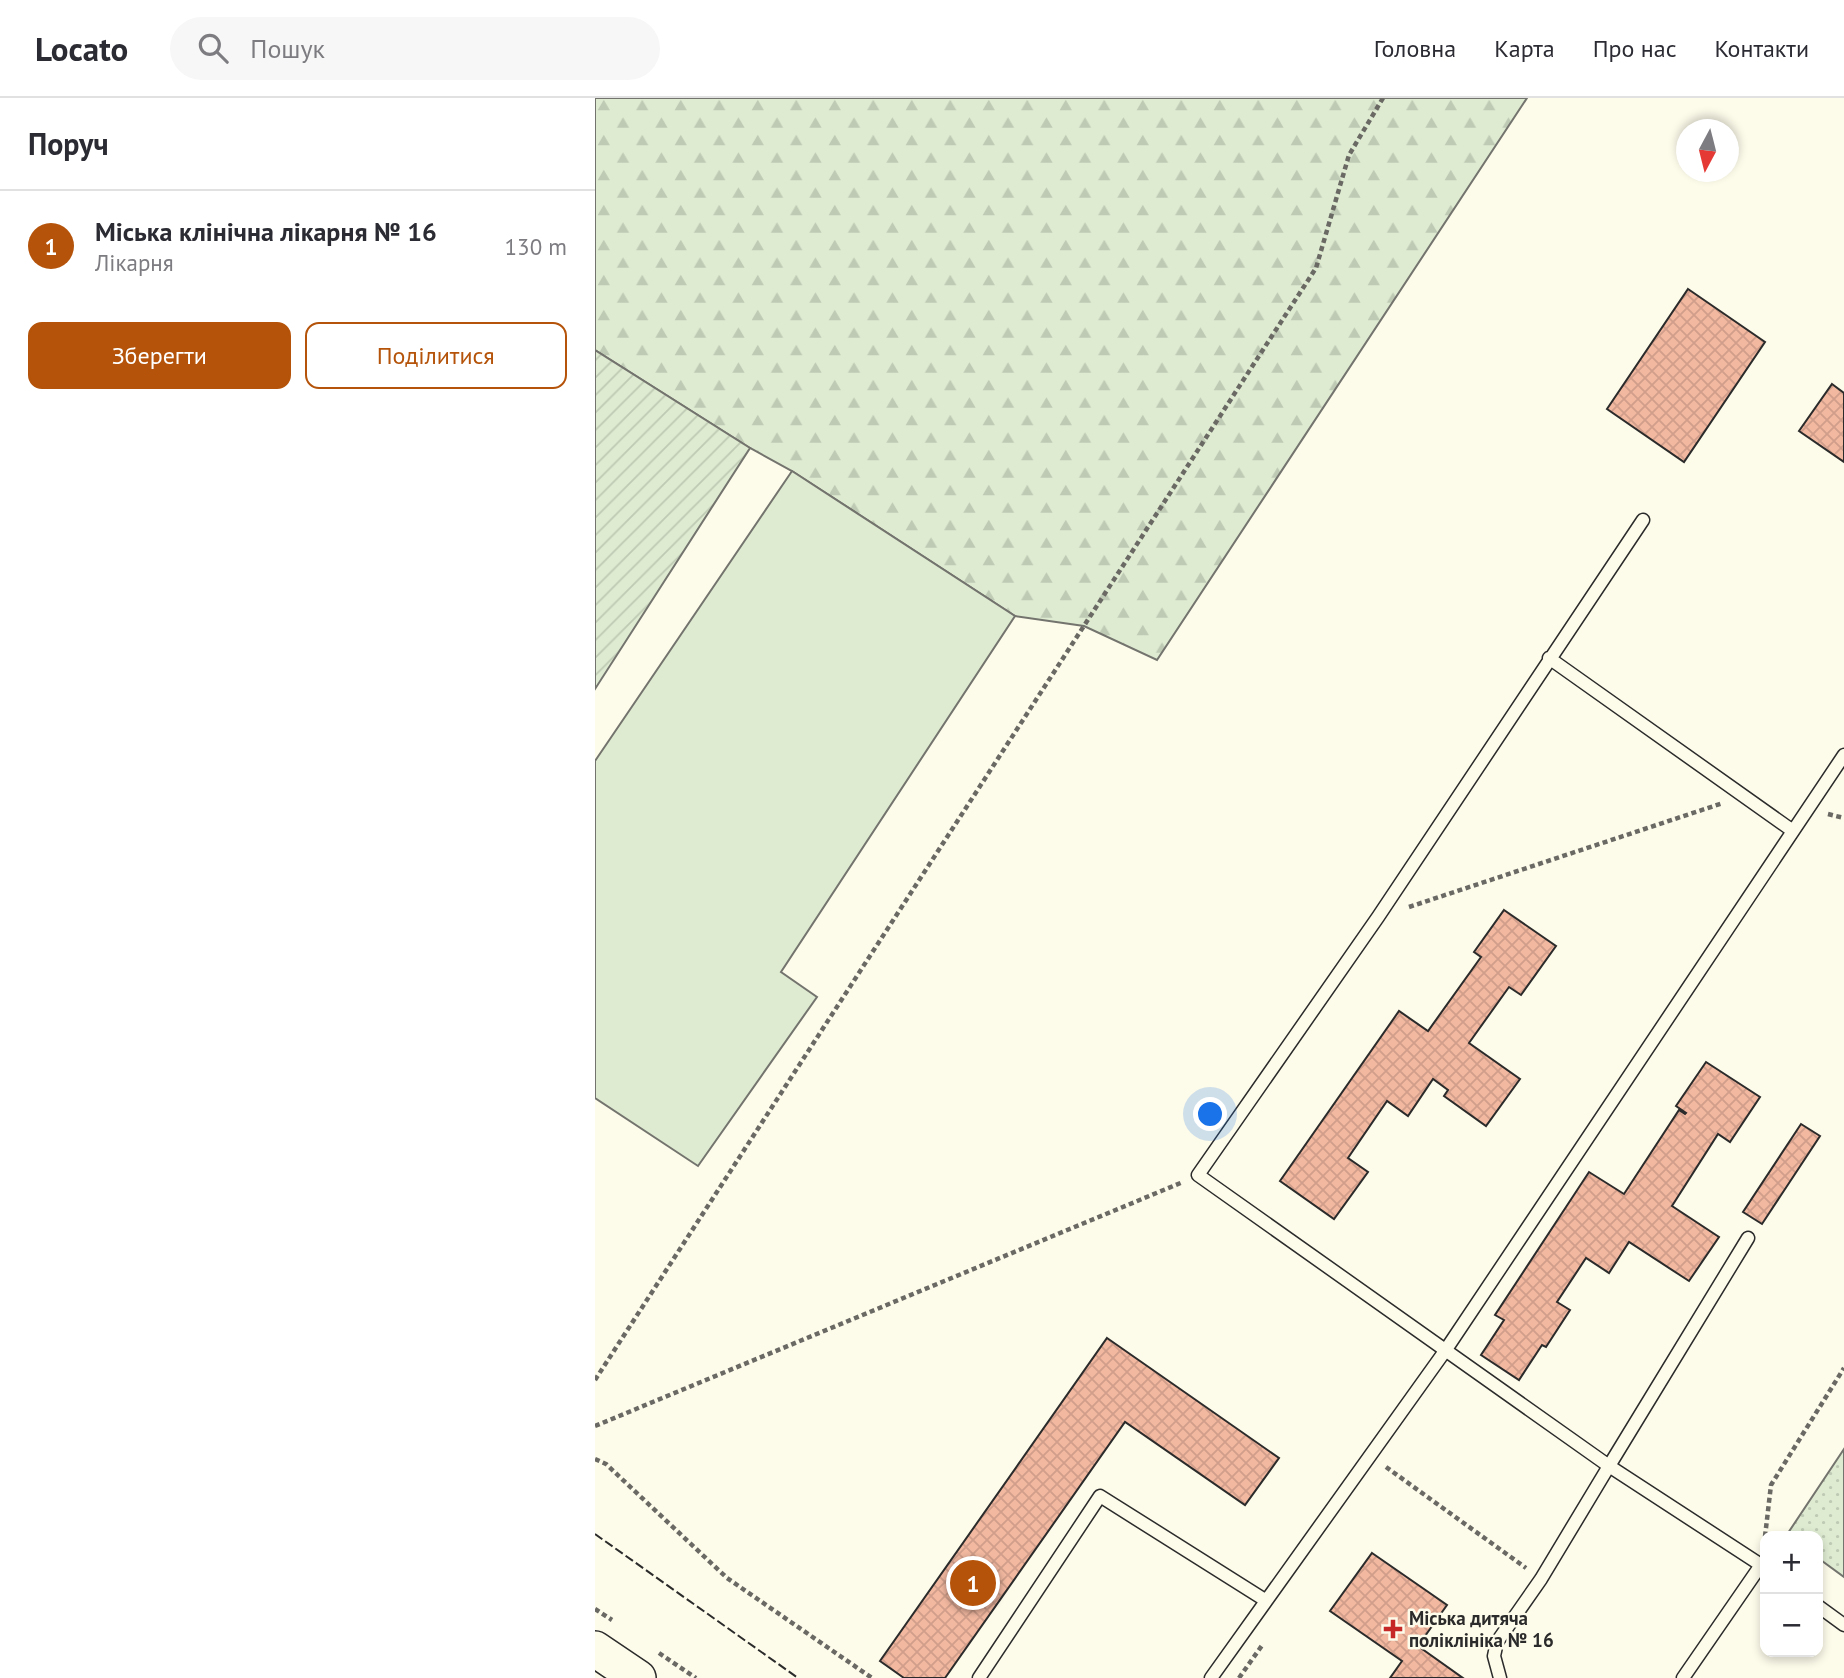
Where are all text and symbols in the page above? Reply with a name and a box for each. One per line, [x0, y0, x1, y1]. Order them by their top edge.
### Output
search box [170, 17, 660, 80]
text: Locato [35, 27, 128, 70]
icon: search [194, 29, 232, 67]
text: Пошук [250, 32, 325, 65]
text: Головна [1374, 33, 1456, 64]
text: Карта [1494, 33, 1555, 64]
text: Про нас [1593, 33, 1677, 64]
text: Контакти [1715, 33, 1809, 64]
north arrow [1676, 119, 1739, 182]
text: Поруч [28, 124, 109, 163]
text: Міська клінічна лікарня № 16 [95, 215, 437, 248]
text: 1 [44, 232, 58, 261]
text: 130 m [505, 232, 567, 261]
text: Лікарня [95, 248, 174, 277]
button: Зберегти [28, 322, 291, 389]
button: Поділитися [305, 322, 567, 389]
your location [1193, 1097, 1227, 1131]
map controls [1760, 1531, 1823, 1657]
button: + [1760, 1531, 1823, 1594]
pin: 1 [950, 1557, 996, 1609]
button: − [1760, 1594, 1823, 1657]
place label: Міська дитяча поліклініка № 16 [1409, 1606, 1554, 1652]
marker: Міська дитяча поліклініка № 16 [1383, 1619, 1403, 1639]

